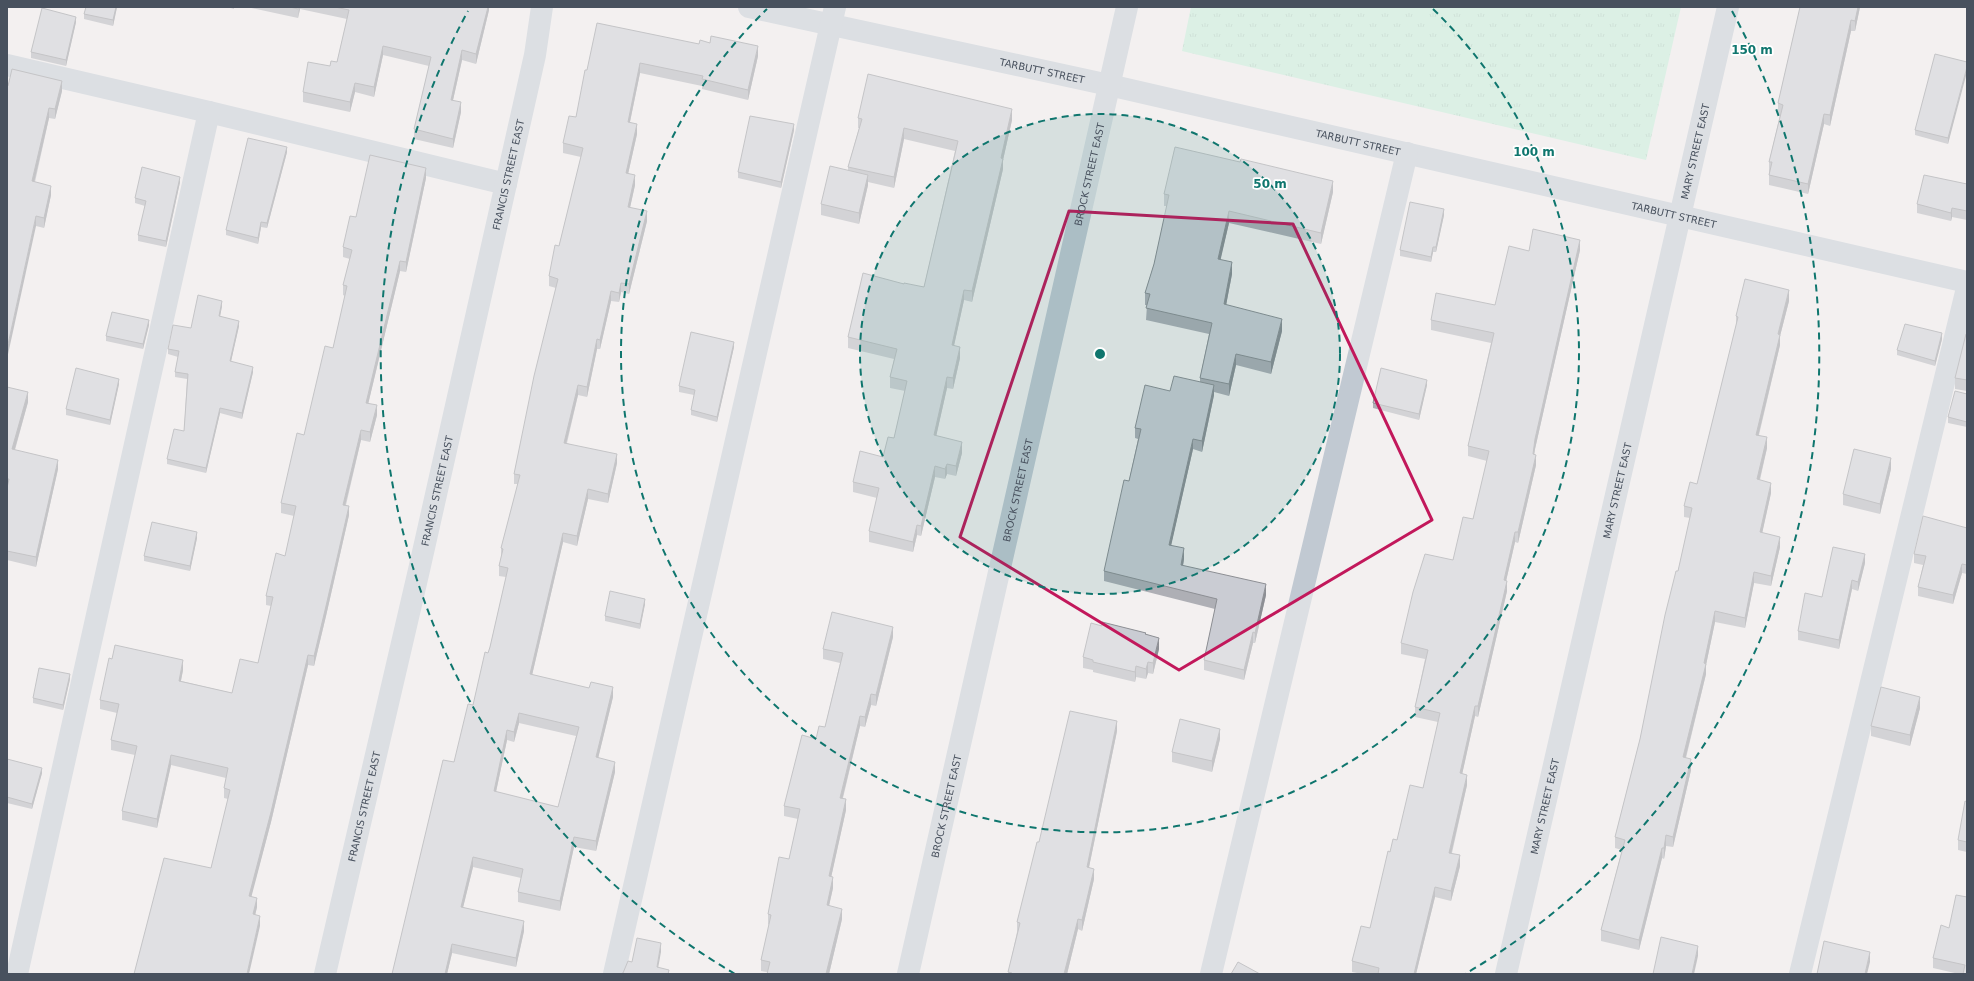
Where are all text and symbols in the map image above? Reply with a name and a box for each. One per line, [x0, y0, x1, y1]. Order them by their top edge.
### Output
text: 150 m [1731, 43, 1773, 57]
street label: TARBUTT STREET [998, 56, 1087, 86]
street label: MARY STREET EAST [1679, 102, 1712, 201]
street label: FRANCIS STREET EAST [491, 118, 527, 231]
street label: BROCK STREET EAST [1073, 121, 1107, 227]
street label: TARBUTT STREET [1314, 127, 1402, 158]
text: 100 m [1513, 145, 1555, 159]
text: 50 m [1253, 177, 1287, 191]
street label: TARBUTT STREET [1629, 200, 1718, 230]
centre of rings [1093, 347, 1107, 361]
street label: FRANCIS STREET EAST [420, 434, 455, 547]
street label: BROCK STREET EAST [1001, 437, 1035, 543]
street label: MARY STREET EAST [1601, 441, 1634, 540]
street label: FRANCIS STREET EAST [346, 749, 383, 863]
street label: BROCK STREET EAST [929, 753, 964, 859]
street label: MARY STREET EAST [1529, 757, 1562, 856]

